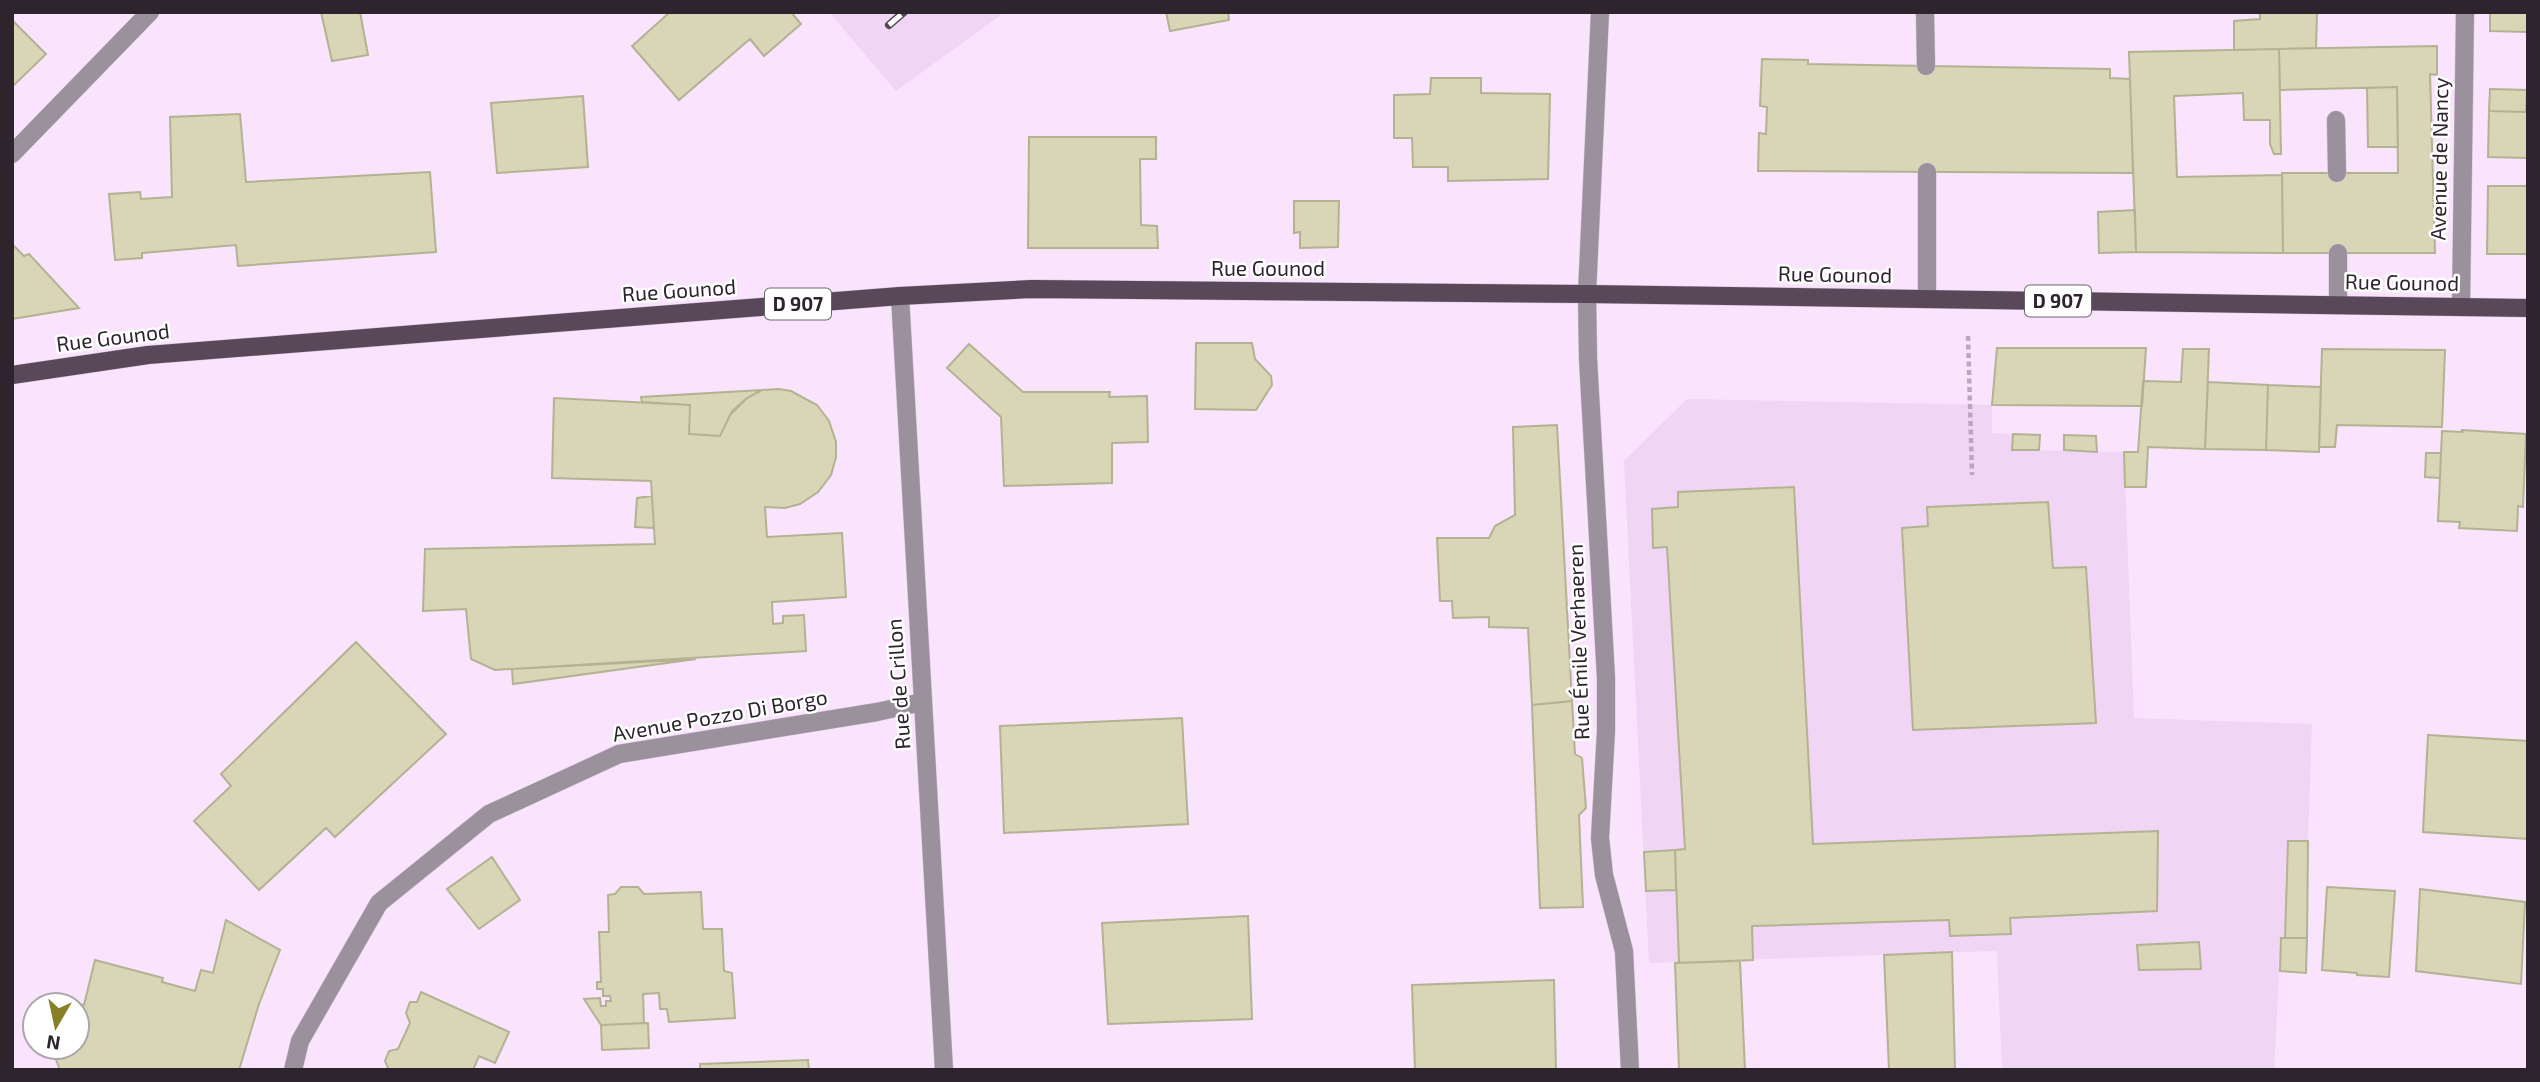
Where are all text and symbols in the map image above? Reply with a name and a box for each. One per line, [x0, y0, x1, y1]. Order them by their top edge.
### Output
street label: Avenue de Nancy [2425, 77, 2452, 241]
street label: Rue Gounod [1211, 255, 1325, 280]
street label: Rue Gounod [1778, 260, 1892, 287]
street label: Rue Gounod [2345, 268, 2459, 295]
street label: Rue Gounod [621, 273, 737, 306]
road number: D 907 [2025, 286, 2091, 316]
road number: D 907 [765, 288, 831, 320]
street label: Rue Gounod [55, 317, 171, 356]
street label: Rue Émile Verhaeren [1562, 544, 1593, 741]
street label: Rue de Crillon [880, 618, 915, 750]
street label: Avenue Pozzo Di Borgo [610, 683, 829, 746]
north arrow [21, 991, 91, 1061]
text: N [45, 1031, 62, 1056]

